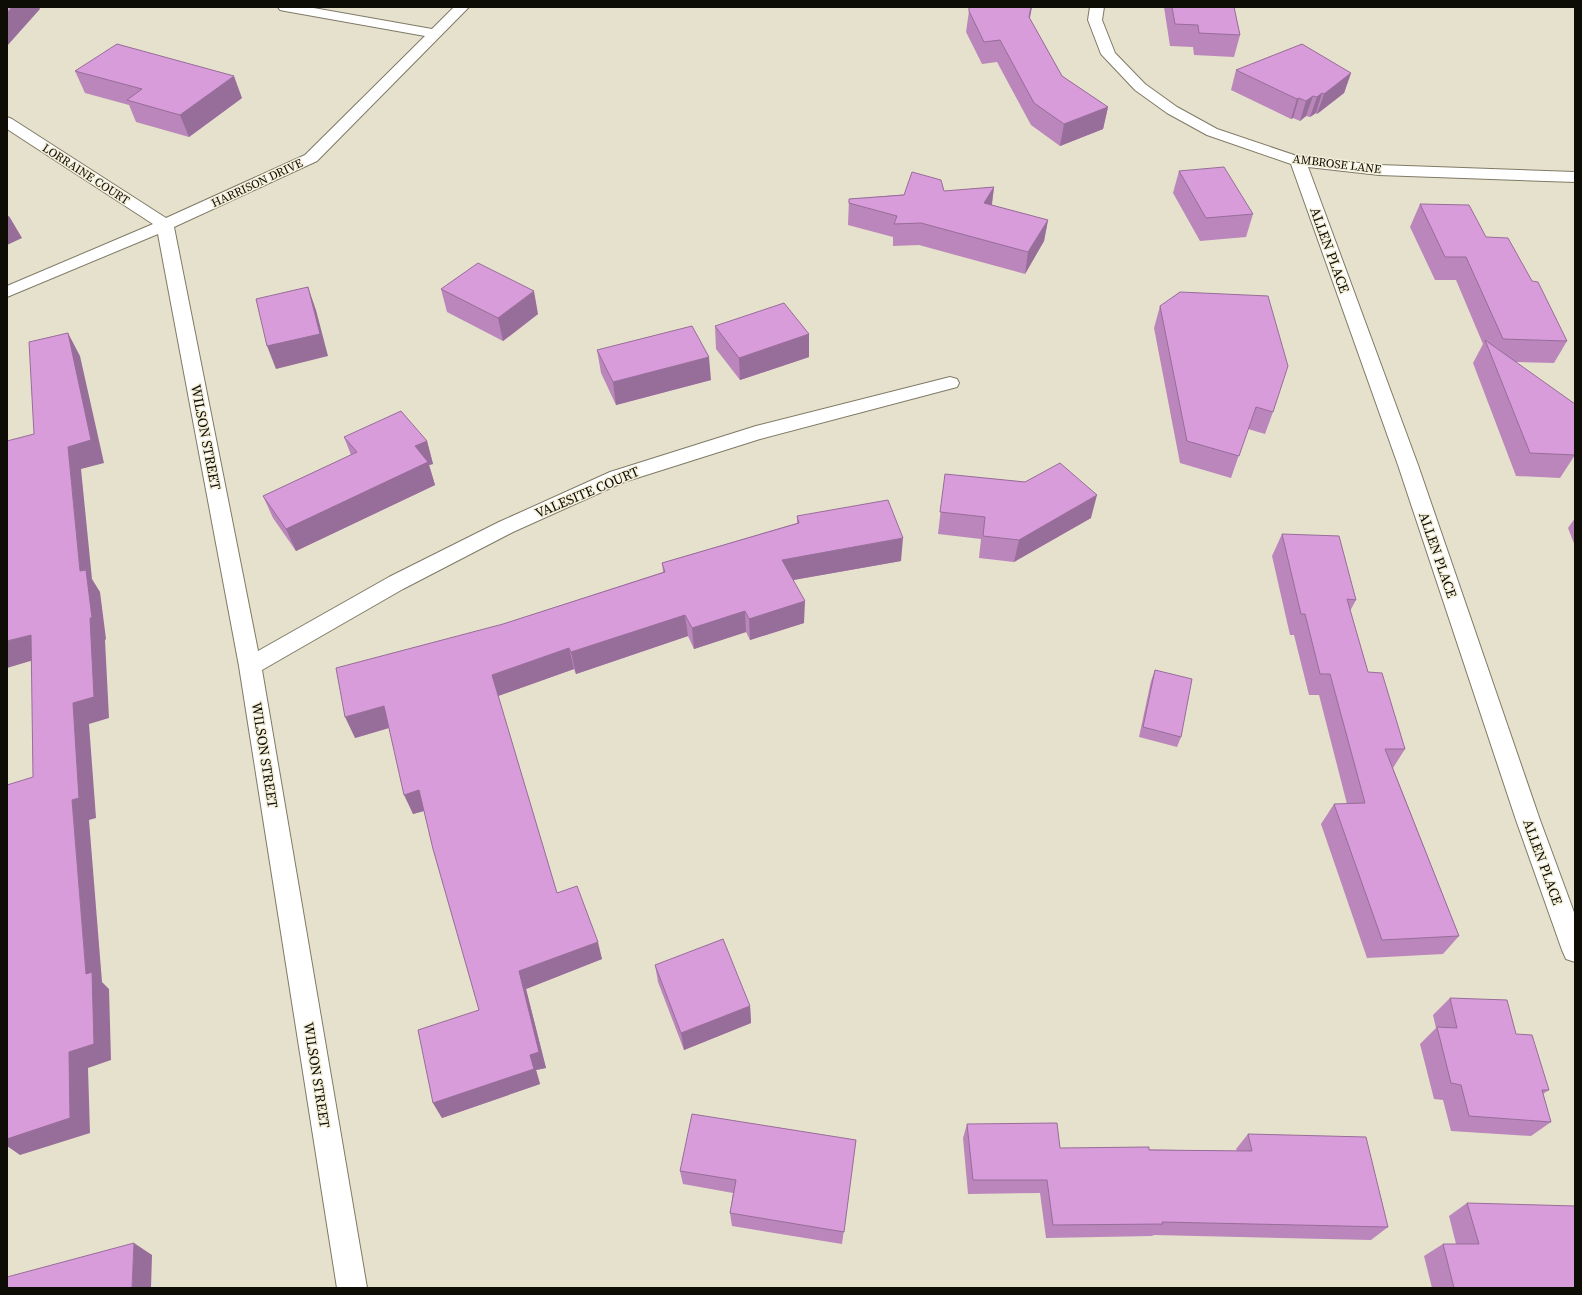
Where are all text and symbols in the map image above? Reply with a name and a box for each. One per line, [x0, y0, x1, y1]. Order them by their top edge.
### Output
street label: LORRAINE COURT [39, 140, 133, 209]
street label: AMBROSE LANE [1292, 151, 1382, 177]
street label: HARRISON DRIVE [209, 155, 305, 211]
street label: ALLEN PLACE [1305, 204, 1355, 296]
street label: WILSON STREET [186, 383, 226, 492]
street label: VALESITE COURT [532, 461, 643, 523]
street label: ALLEN PLACE [1414, 509, 1462, 601]
street label: WILSON STREET [247, 701, 283, 810]
street label: ALLEN PLACE [1518, 816, 1568, 908]
street label: WILSON STREET [299, 1021, 335, 1130]

